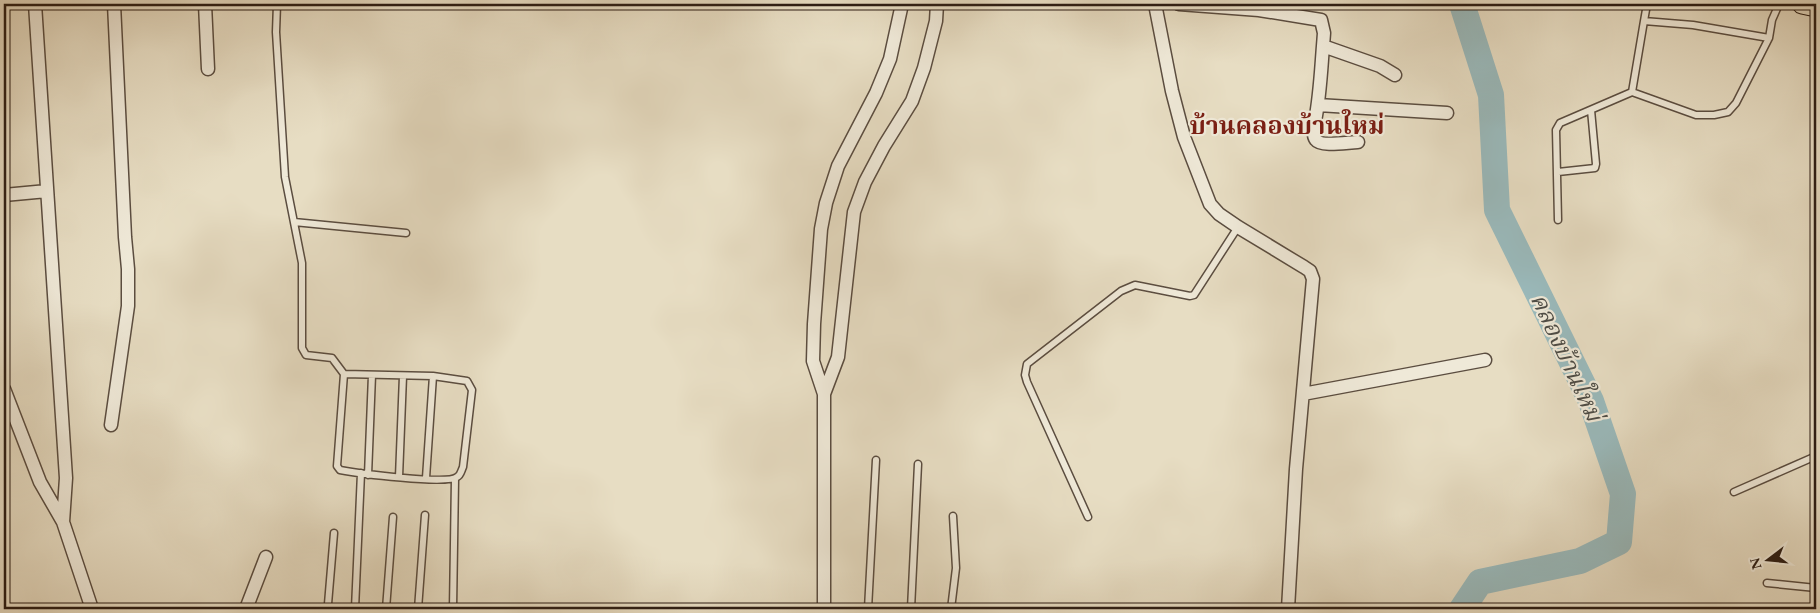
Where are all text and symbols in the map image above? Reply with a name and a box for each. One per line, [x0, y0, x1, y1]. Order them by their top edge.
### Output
district label: บ้านคลองบ้านใหม่ [1189, 109, 1385, 141]
water label: คลองบ้านใหม่ [1524, 288, 1612, 428]
north arrow [1742, 536, 1792, 586]
text: N [1745, 555, 1766, 572]

